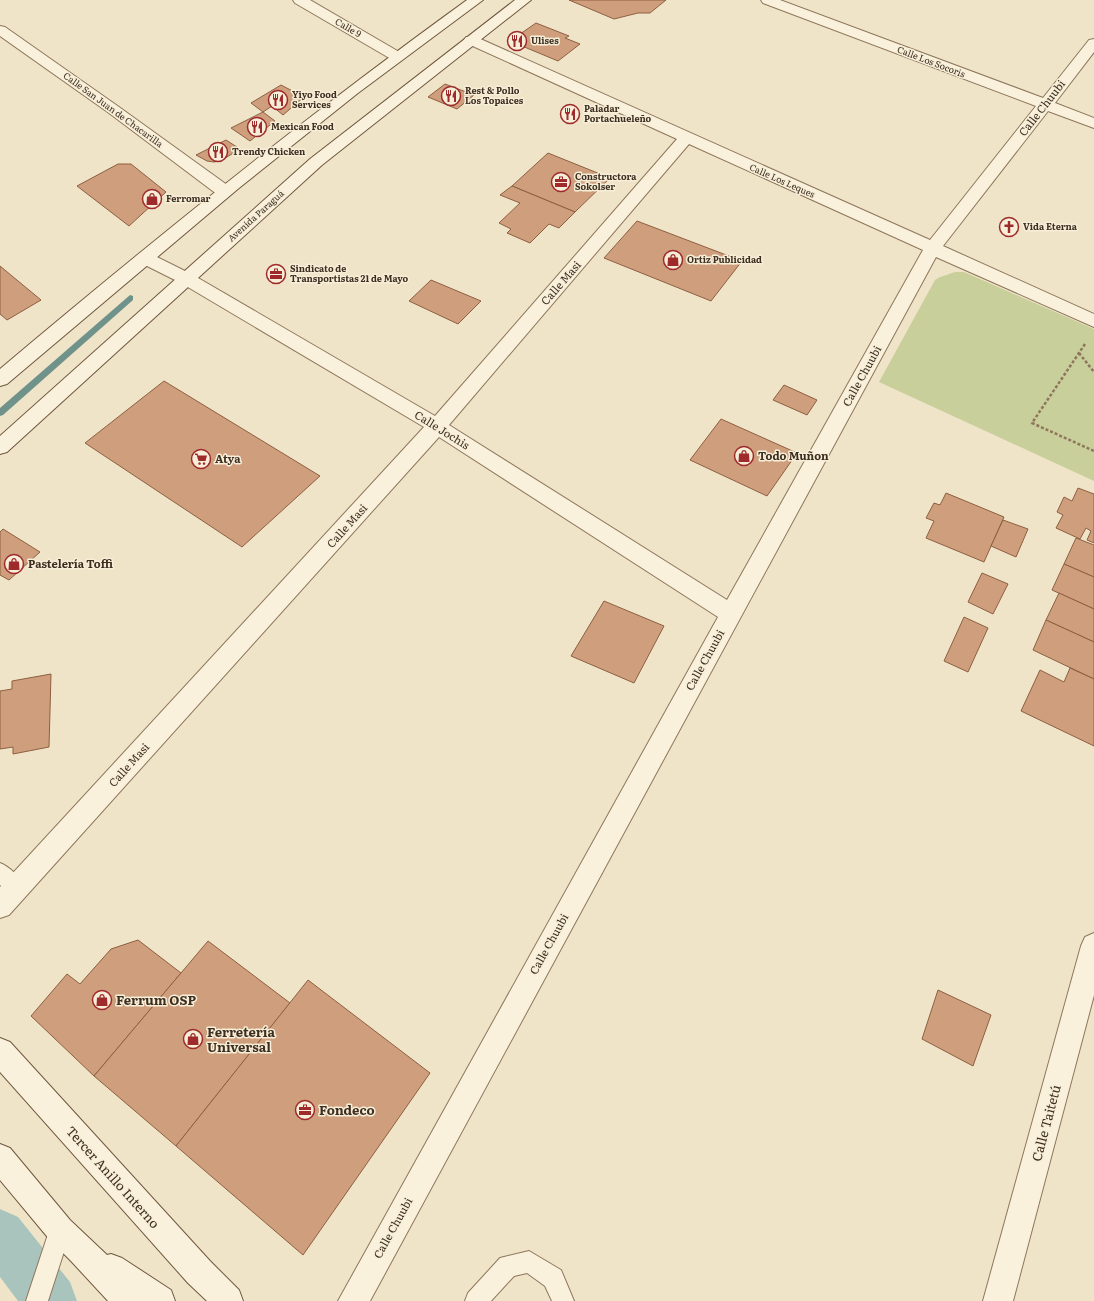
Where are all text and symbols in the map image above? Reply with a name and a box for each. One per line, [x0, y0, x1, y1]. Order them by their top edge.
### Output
street label: Calle 9 [333, 14, 364, 40]
restaurant icon: Ulises [506, 30, 528, 52]
place label: Ulises [531, 33, 559, 47]
street label: Calle Los Socoris [895, 42, 967, 80]
street label: Calle San Juan de Chacarilla [61, 68, 167, 150]
street label: Calle Chuubi [1014, 76, 1068, 139]
place label: Rest & Pollo Los Topaices [465, 83, 524, 107]
restaurant icon: Rest & Pollo Los Topaices [440, 85, 462, 107]
place label: Yiyo Food Services [292, 87, 337, 111]
restaurant icon: Yiyo Food Services [267, 89, 289, 111]
place label: Paladar Portachueleño [584, 101, 652, 125]
restaurant icon: Paladar Portachueleño [559, 103, 581, 125]
restaurant icon: Mexican Food [246, 116, 268, 138]
place label: Mexican Food [271, 119, 334, 133]
restaurant icon: Trendy Chicken [207, 141, 229, 163]
place label: Trendy Chicken [232, 144, 306, 158]
street label: Calle Los Leques [747, 159, 817, 201]
place label: Constructora Sokolser [575, 169, 637, 193]
office icon: Constructora Sokolser [550, 171, 572, 193]
street label: Avenida Paraguá [224, 186, 287, 244]
shop icon: Ferromar [141, 188, 163, 210]
place label: Ferromar [166, 191, 211, 205]
church icon: Vida Eterna [998, 216, 1020, 238]
place label: Vida Eterna [1023, 219, 1078, 233]
shop icon: Ortiz Publicidad [662, 249, 684, 271]
place label: Ortiz Publicidad [687, 252, 762, 266]
street label: Calle Masi [537, 256, 584, 308]
place label: Sindicato de Transportistas 21 de Mayo [290, 261, 409, 285]
office icon: Sindicato de Transportistas 21 de Mayo [265, 263, 287, 285]
street label: Calle Chuubi [838, 342, 885, 409]
street label: Calle Jochis [412, 406, 473, 452]
shop icon: Todo Muñon [733, 445, 755, 467]
place label: Todo Muñon [758, 447, 829, 463]
supermarket icon: Atya [190, 448, 212, 470]
place label: Atya [215, 450, 241, 466]
street label: Calle Masi [322, 500, 370, 551]
shop icon: Pastelería Toffi [3, 553, 25, 575]
place label: Pastelería Toffi [28, 555, 113, 571]
street label: Calle Chuubi [681, 626, 728, 693]
street label: Calle Masi [104, 739, 152, 790]
street label: Calle Chuubi [525, 910, 572, 977]
shop icon: Ferrum OSP [91, 989, 113, 1011]
place label: Ferrum OSP [116, 990, 196, 1009]
place label: Ferretería Universal [207, 1022, 276, 1056]
shop icon: Ferretería Universal [182, 1028, 204, 1050]
street label: Calle Taitetú [1026, 1082, 1065, 1163]
office icon: Fondeco [294, 1099, 316, 1121]
place label: Fondeco [319, 1100, 375, 1119]
street label: Tercer Anillo Interno [62, 1121, 165, 1232]
street label: Calle Chuubi [369, 1194, 416, 1261]

